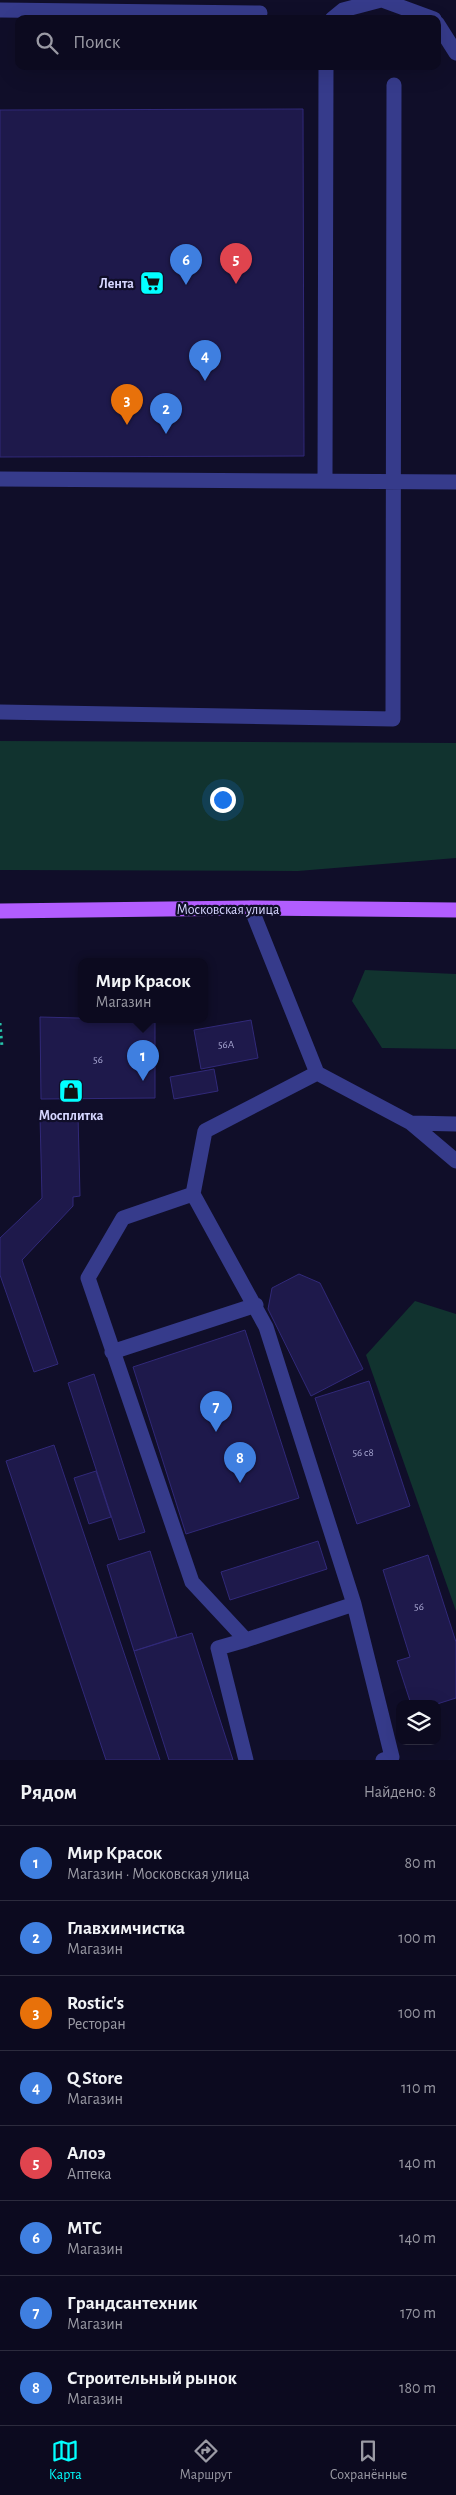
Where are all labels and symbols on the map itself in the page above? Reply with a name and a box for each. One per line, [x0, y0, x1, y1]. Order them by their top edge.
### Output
pin: 5 [220, 243, 252, 284]
pin: 6 [170, 244, 202, 285]
supermarket icon: Лента [139, 270, 165, 296]
place label: Лента [99, 277, 134, 291]
pin: 4 [189, 340, 221, 381]
pin: 3 [111, 384, 143, 425]
pin: 2 [150, 393, 182, 434]
your location [210, 787, 236, 813]
street label: Московская улица [177, 903, 280, 917]
house number: 56А [218, 1039, 235, 1050]
pin: 1 [127, 1040, 159, 1081]
house number: 56 [93, 1054, 103, 1065]
shop icon: Мосплитка [58, 1078, 84, 1104]
place label: Мосплитка [39, 1109, 104, 1123]
pin: 7 [200, 1391, 232, 1432]
pin: 8 [224, 1442, 256, 1483]
house number: 56 с8 [352, 1447, 374, 1458]
house number: 56 [414, 1601, 424, 1612]

